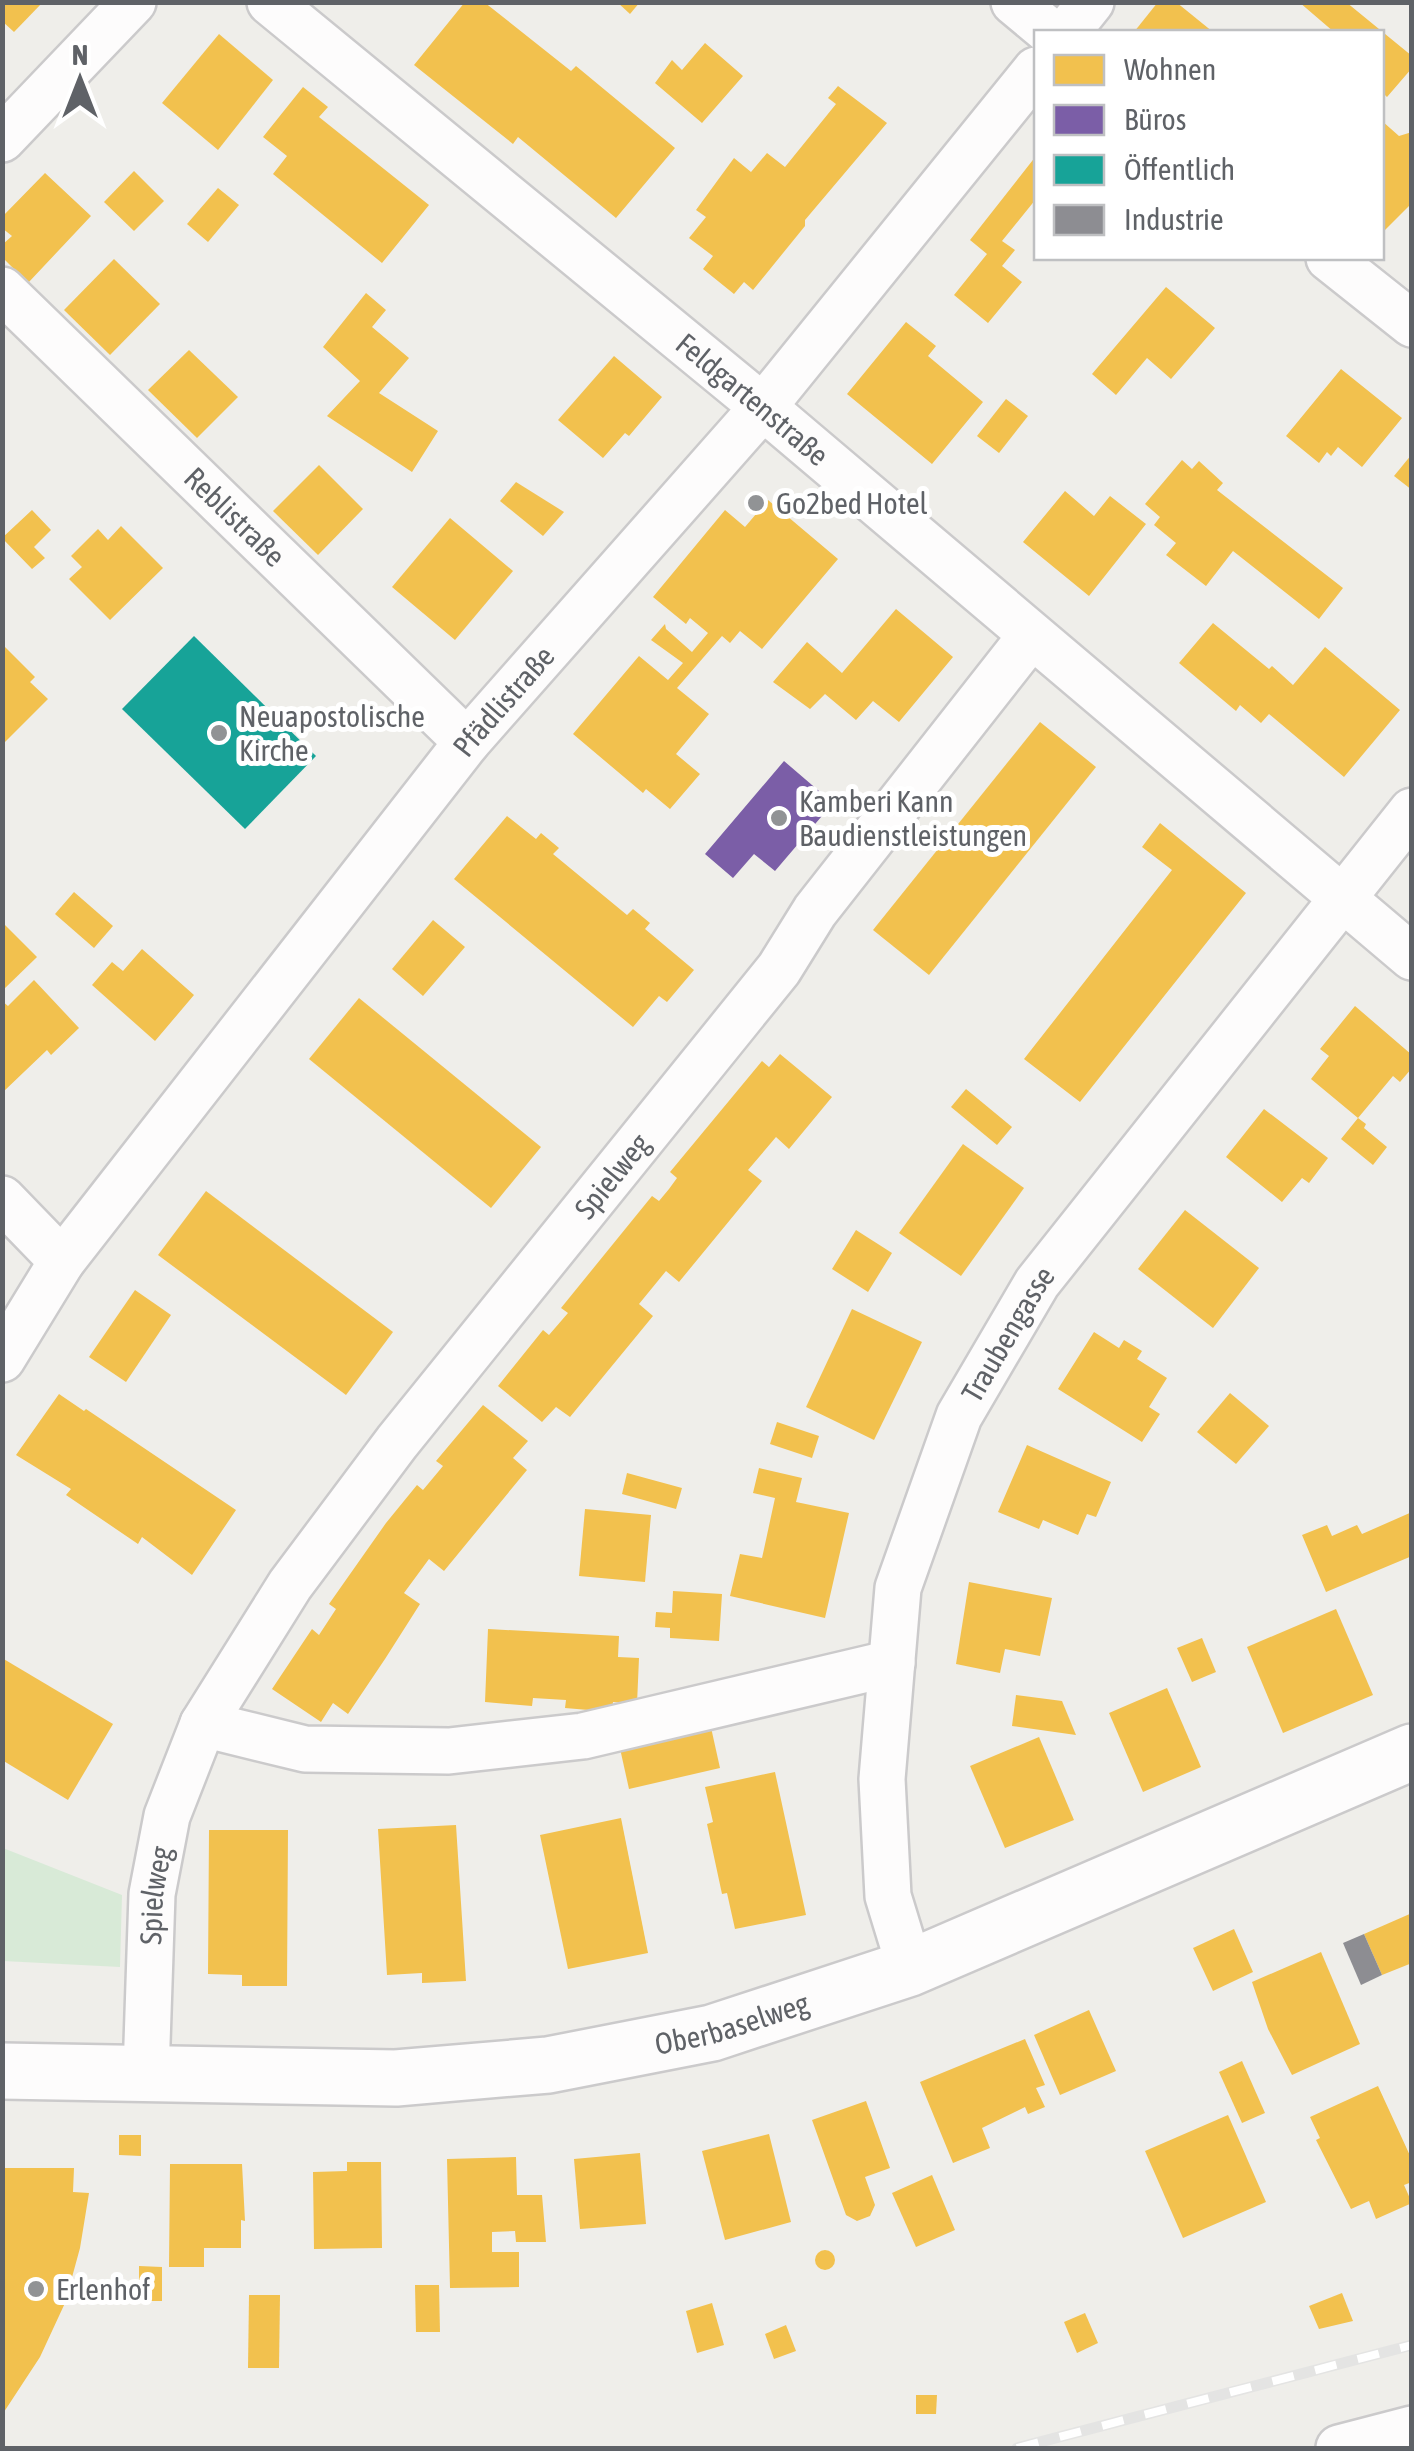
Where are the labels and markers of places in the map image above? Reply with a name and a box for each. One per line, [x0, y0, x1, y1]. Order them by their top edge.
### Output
place label: Go2bed Hotel [776, 486, 928, 520]
marker: Go2bed Hotel [745, 492, 767, 514]
place label: Neuapostolische Kirche [239, 699, 425, 767]
marker: Neuapostolische Kirche [208, 722, 230, 744]
place label: Kamberi Kann Baudienstleistungen [799, 784, 1027, 852]
marker: Kamberi Kann Baudienstleistungen [768, 807, 790, 829]
place label: Erlenhof [56, 2272, 150, 2306]
marker: Erlenhof [25, 2278, 47, 2300]

